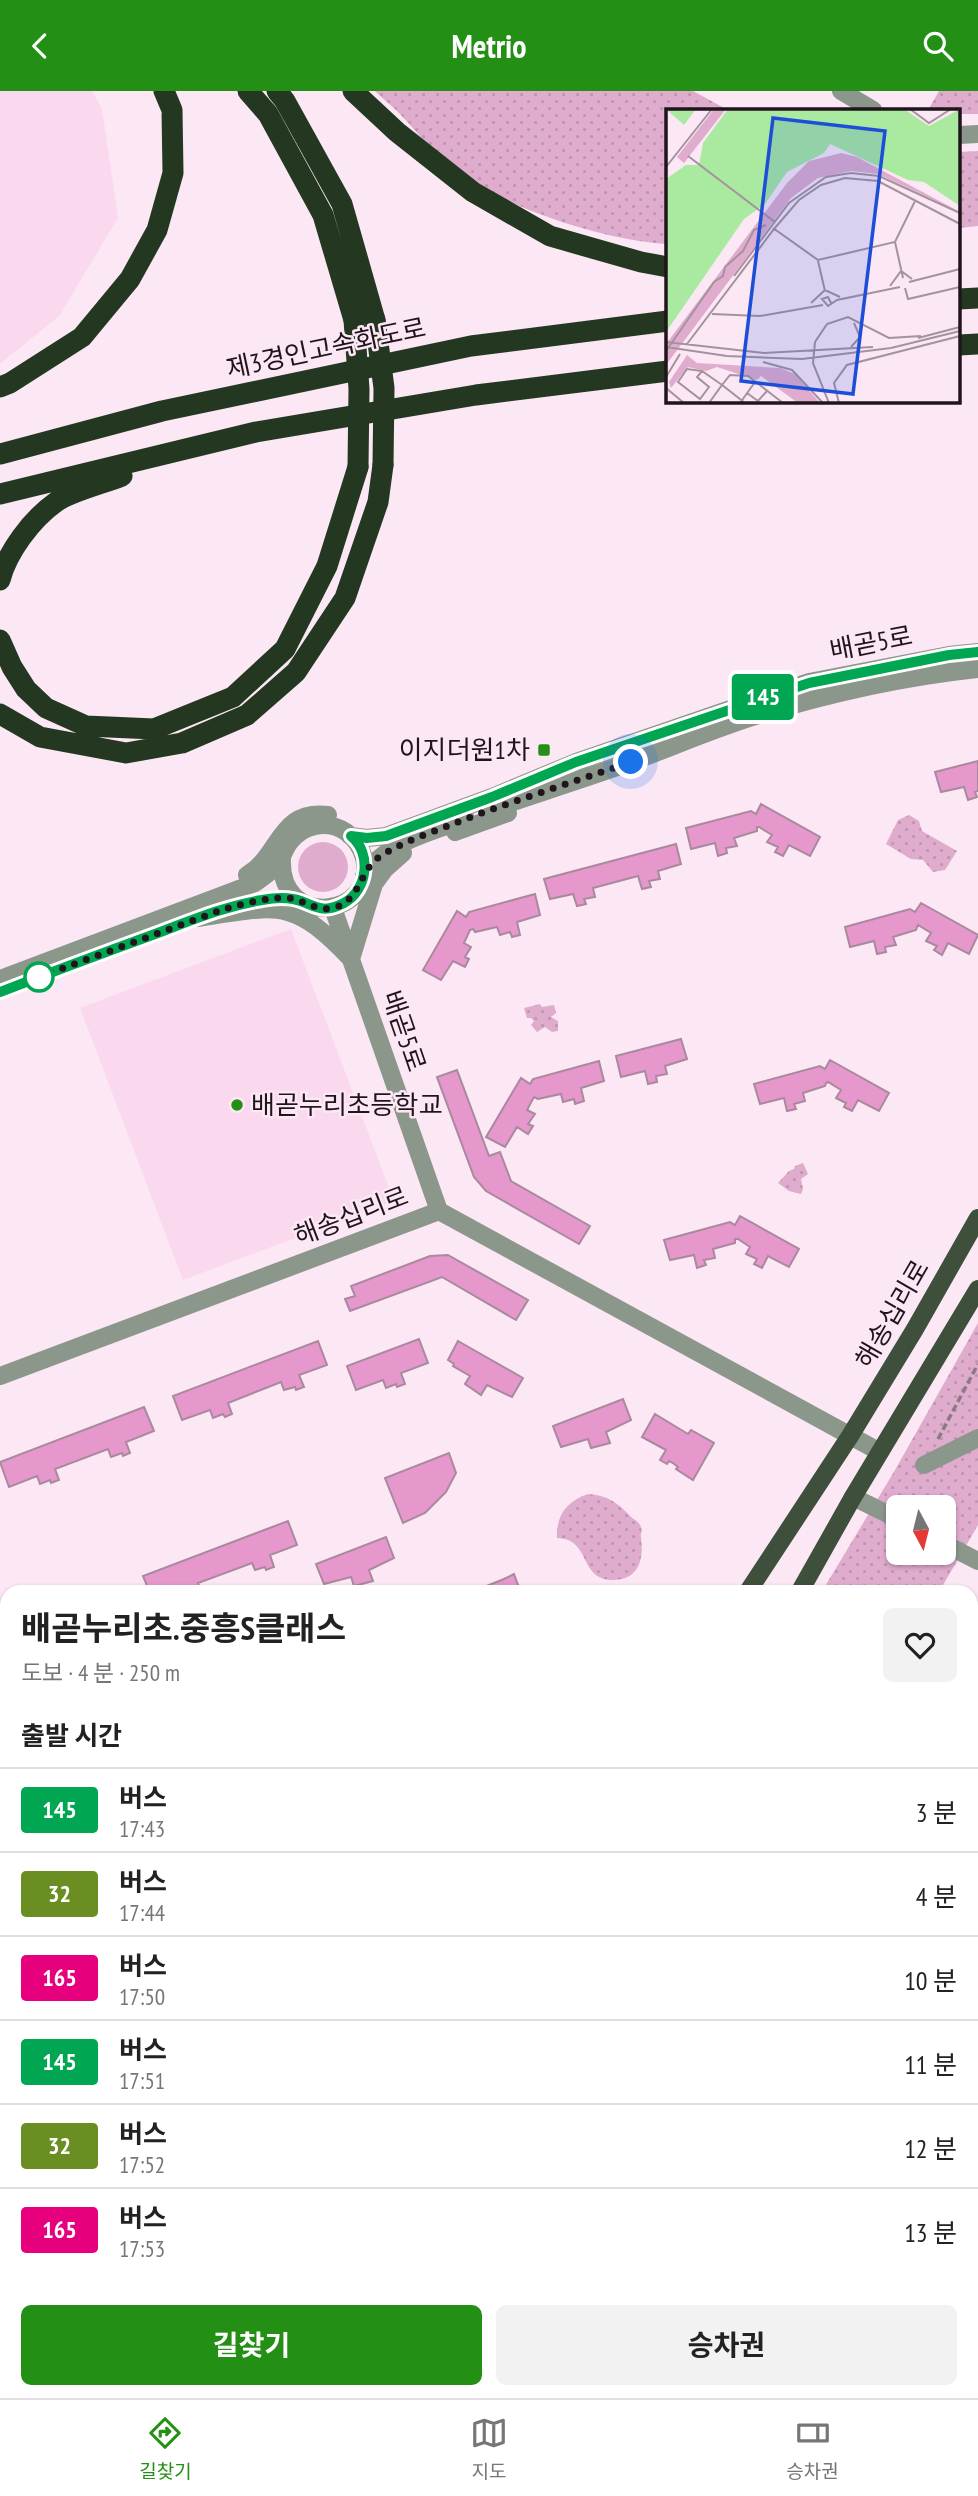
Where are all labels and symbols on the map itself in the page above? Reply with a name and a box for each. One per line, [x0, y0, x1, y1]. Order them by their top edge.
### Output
inset map [666, 109, 960, 403]
street label: 제3경인고속화도로 [223, 310, 429, 385]
street label: 배곧5로 [827, 618, 915, 667]
line badge: 145 [723, 674, 803, 720]
place label: 이지더원1차 [399, 733, 530, 766]
marker: 이지더원1차 [536, 742, 552, 758]
your location [613, 744, 648, 779]
unlabelled marker [24, 962, 54, 992]
street label: 배곧5로 [375, 986, 434, 1076]
place label: 배곧누리초등학교 [251, 1088, 442, 1121]
marker: 배곧누리초등학교 [229, 1097, 245, 1113]
street label: 해송십리로 [289, 1179, 413, 1252]
street label: 해송십리로 [847, 1254, 936, 1374]
north arrow [886, 1495, 956, 1565]

